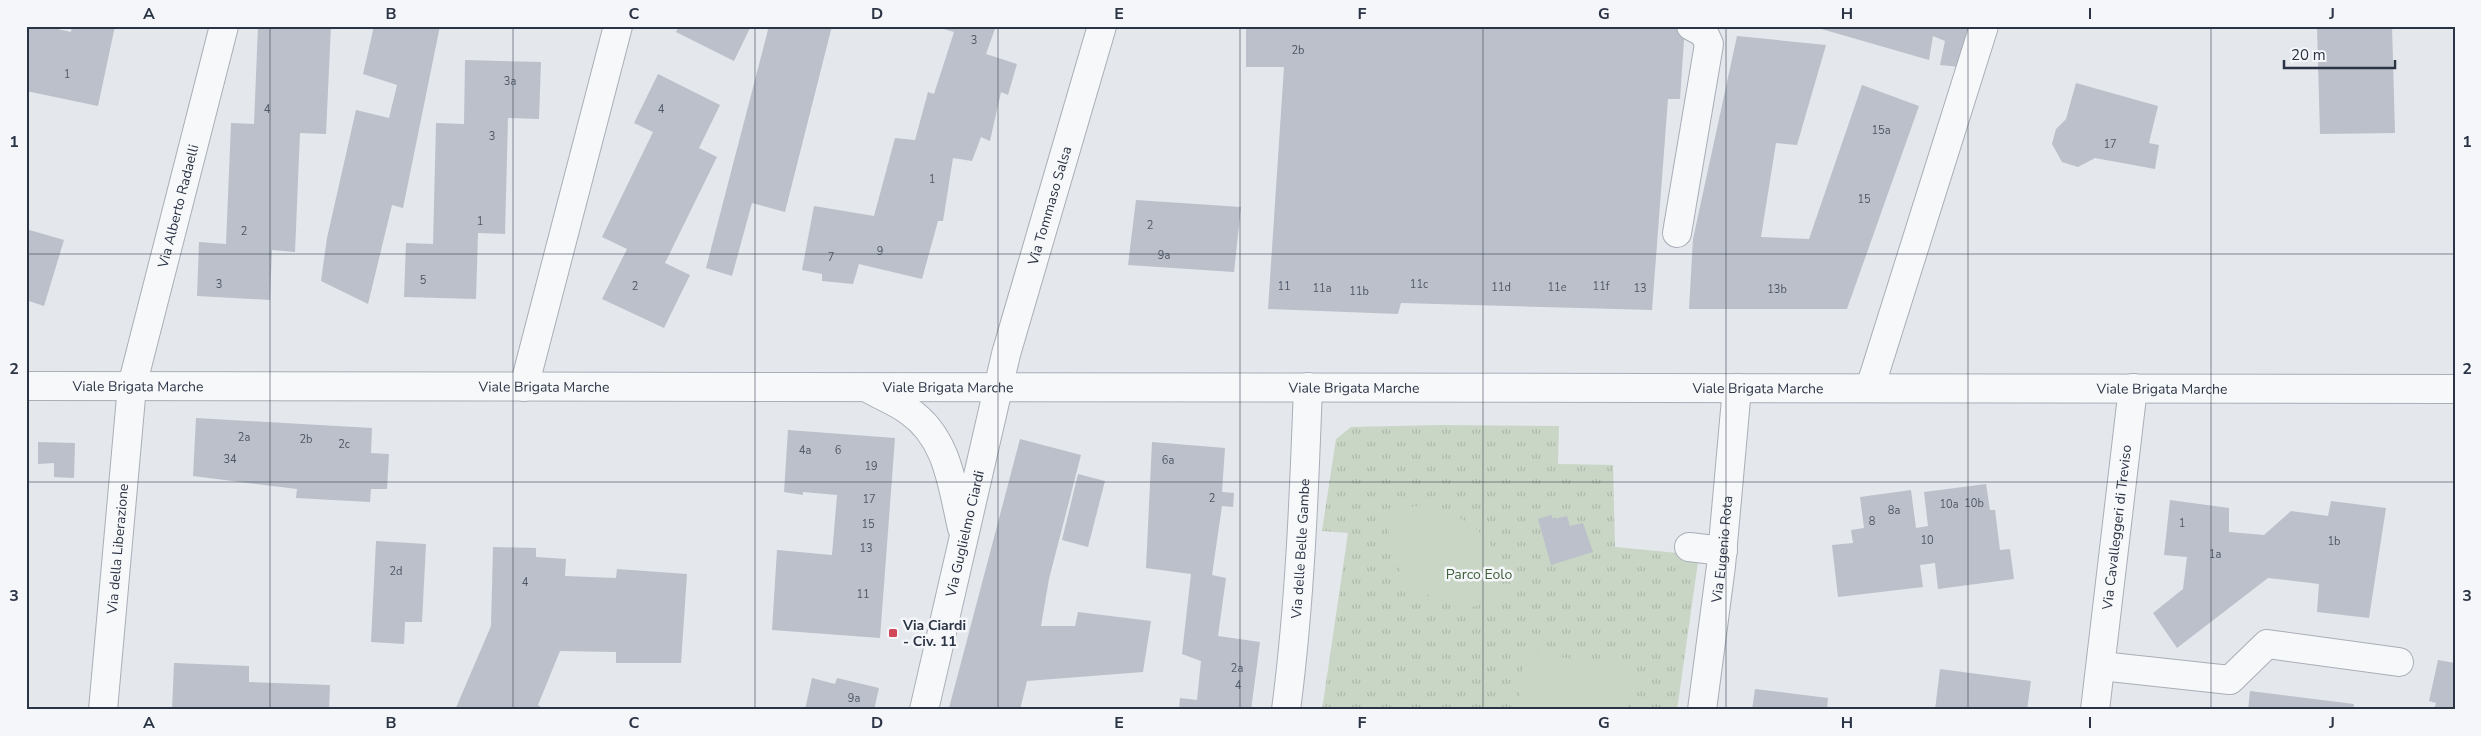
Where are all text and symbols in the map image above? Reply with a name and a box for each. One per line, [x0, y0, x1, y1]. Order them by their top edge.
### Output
text: A [143, 3, 155, 25]
text: B [385, 3, 397, 25]
text: C [629, 3, 640, 25]
text: D [871, 3, 883, 25]
text: E [1114, 3, 1124, 25]
text: F [1358, 3, 1367, 25]
text: G [1598, 3, 1610, 25]
text: H [1841, 3, 1853, 25]
text: I [2088, 3, 2092, 25]
text: J [2328, 3, 2335, 25]
house number: 3 [971, 33, 977, 48]
scale bar [2284, 38, 2395, 70]
house number: 2b [1291, 43, 1305, 58]
text: 20 m [2291, 45, 2326, 65]
house number: 1 [64, 67, 70, 82]
house number: 3a [504, 74, 516, 89]
house number: 4 [264, 102, 271, 117]
house number: 4 [658, 102, 665, 117]
house number: 15a [1871, 123, 1891, 138]
house number: 3 [489, 129, 495, 144]
text: 1 [9, 131, 19, 153]
text: 1 [2462, 131, 2472, 153]
house number: 17 [2103, 137, 2117, 152]
street label: Via Alberto Radaelli [153, 142, 203, 271]
street label: Via Tommaso Salsa [1023, 144, 1076, 268]
house number: 1 [929, 172, 935, 187]
house number: 15 [1857, 192, 1871, 207]
house number: 1 [477, 214, 483, 229]
house number: 2 [1147, 218, 1153, 233]
house number: 2 [241, 224, 247, 239]
house number: 9 [877, 244, 883, 259]
house number: 9a [1158, 248, 1170, 263]
house number: 7 [828, 250, 834, 265]
house number: 5 [420, 273, 427, 288]
house number: 3 [216, 277, 222, 292]
house number: 11c [1410, 277, 1428, 292]
house number: 2 [632, 279, 638, 294]
house number: 11 [1277, 279, 1291, 294]
house number: 11f [1593, 279, 1610, 294]
house number: 11d [1491, 280, 1511, 295]
house number: 11e [1547, 280, 1567, 295]
house number: 11a [1312, 281, 1332, 296]
house number: 13 [1633, 281, 1647, 296]
house number: 13b [1767, 282, 1787, 297]
house number: 11b [1349, 284, 1369, 299]
text: 2 [9, 358, 19, 380]
text: 2 [2462, 358, 2472, 380]
street label: Viale Brigata Marche [71, 377, 204, 396]
street label: Viale Brigata Marche [477, 377, 610, 396]
street label: Viale Brigata Marche [881, 378, 1014, 397]
street label: Viale Brigata Marche [1287, 378, 1420, 397]
street label: Viale Brigata Marche [1691, 379, 1824, 398]
street label: Viale Brigata Marche [2095, 379, 2228, 398]
house number: 2a [238, 430, 250, 445]
house number: 2b [299, 432, 313, 447]
house number: 2c [338, 437, 350, 452]
house number: 4a [799, 443, 811, 458]
house number: 6 [835, 443, 842, 458]
street label: Via Cavalleggeri di Treviso [2097, 443, 2136, 612]
house number: 34 [223, 452, 237, 467]
house number: 6a [1162, 453, 1174, 468]
house number: 19 [864, 459, 878, 474]
street label: Via Guglielmo Ciardi [941, 469, 988, 600]
street label: Via delle Belle Gambe [1286, 478, 1314, 620]
street label: Via della Liberazione [102, 483, 133, 616]
house number: 2 [1209, 491, 1215, 506]
house number: 17 [862, 492, 876, 507]
street label: Via Eugenio Rota [1707, 495, 1737, 605]
house number: 10b [1964, 496, 1984, 511]
house number: 10a [1939, 497, 1959, 512]
house number: 8a [1888, 503, 1900, 518]
house number: 8 [1869, 514, 1876, 529]
house number: 1 [2179, 516, 2185, 531]
house number: 15 [861, 517, 875, 532]
house number: 10 [1920, 533, 1934, 548]
house number: 1b [2327, 534, 2341, 549]
house number: 13 [859, 541, 873, 556]
house number: 1a [2209, 547, 2221, 562]
house number: 2d [389, 564, 403, 579]
park label: Parco Eolo [1446, 565, 1512, 584]
house number: 4 [522, 575, 529, 590]
text: 3 [9, 585, 19, 607]
text: 3 [2462, 585, 2472, 607]
house number: 11 [856, 587, 870, 602]
place label: Via Ciardi - Civ. 11 [902, 616, 966, 651]
marker: Via Ciardi - Civ. 11 [887, 627, 899, 639]
house number: 2a [1231, 661, 1243, 676]
house number: 4 [1235, 678, 1242, 693]
house number: 9a [848, 691, 860, 706]
text: A [143, 712, 155, 734]
text: B [385, 712, 397, 734]
text: C [629, 712, 640, 734]
text: D [871, 712, 883, 734]
text: E [1114, 712, 1124, 734]
text: F [1358, 712, 1367, 734]
text: G [1598, 712, 1610, 734]
text: H [1841, 712, 1853, 734]
text: I [2088, 712, 2092, 734]
text: J [2328, 712, 2335, 734]

